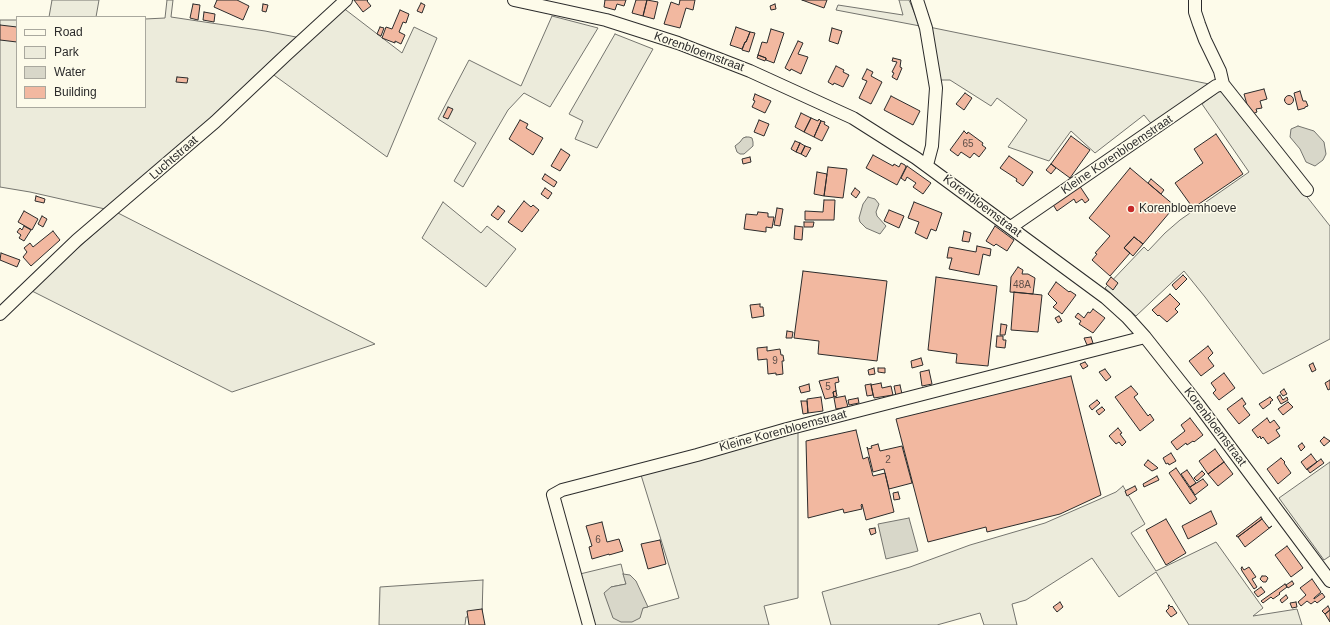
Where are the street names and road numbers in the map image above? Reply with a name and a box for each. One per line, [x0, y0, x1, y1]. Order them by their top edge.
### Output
street label: Korenbloemstraat [652, 29, 746, 75]
street label: Kleine Korenbloemstraat [1059, 112, 1175, 198]
street label: Luchtstraat [147, 133, 201, 183]
street label: Korenbloemstraat [940, 172, 1024, 240]
street label: Korenbloemstraat [1181, 385, 1249, 469]
street label: Kleine Korenbloemstraat [718, 407, 848, 455]

